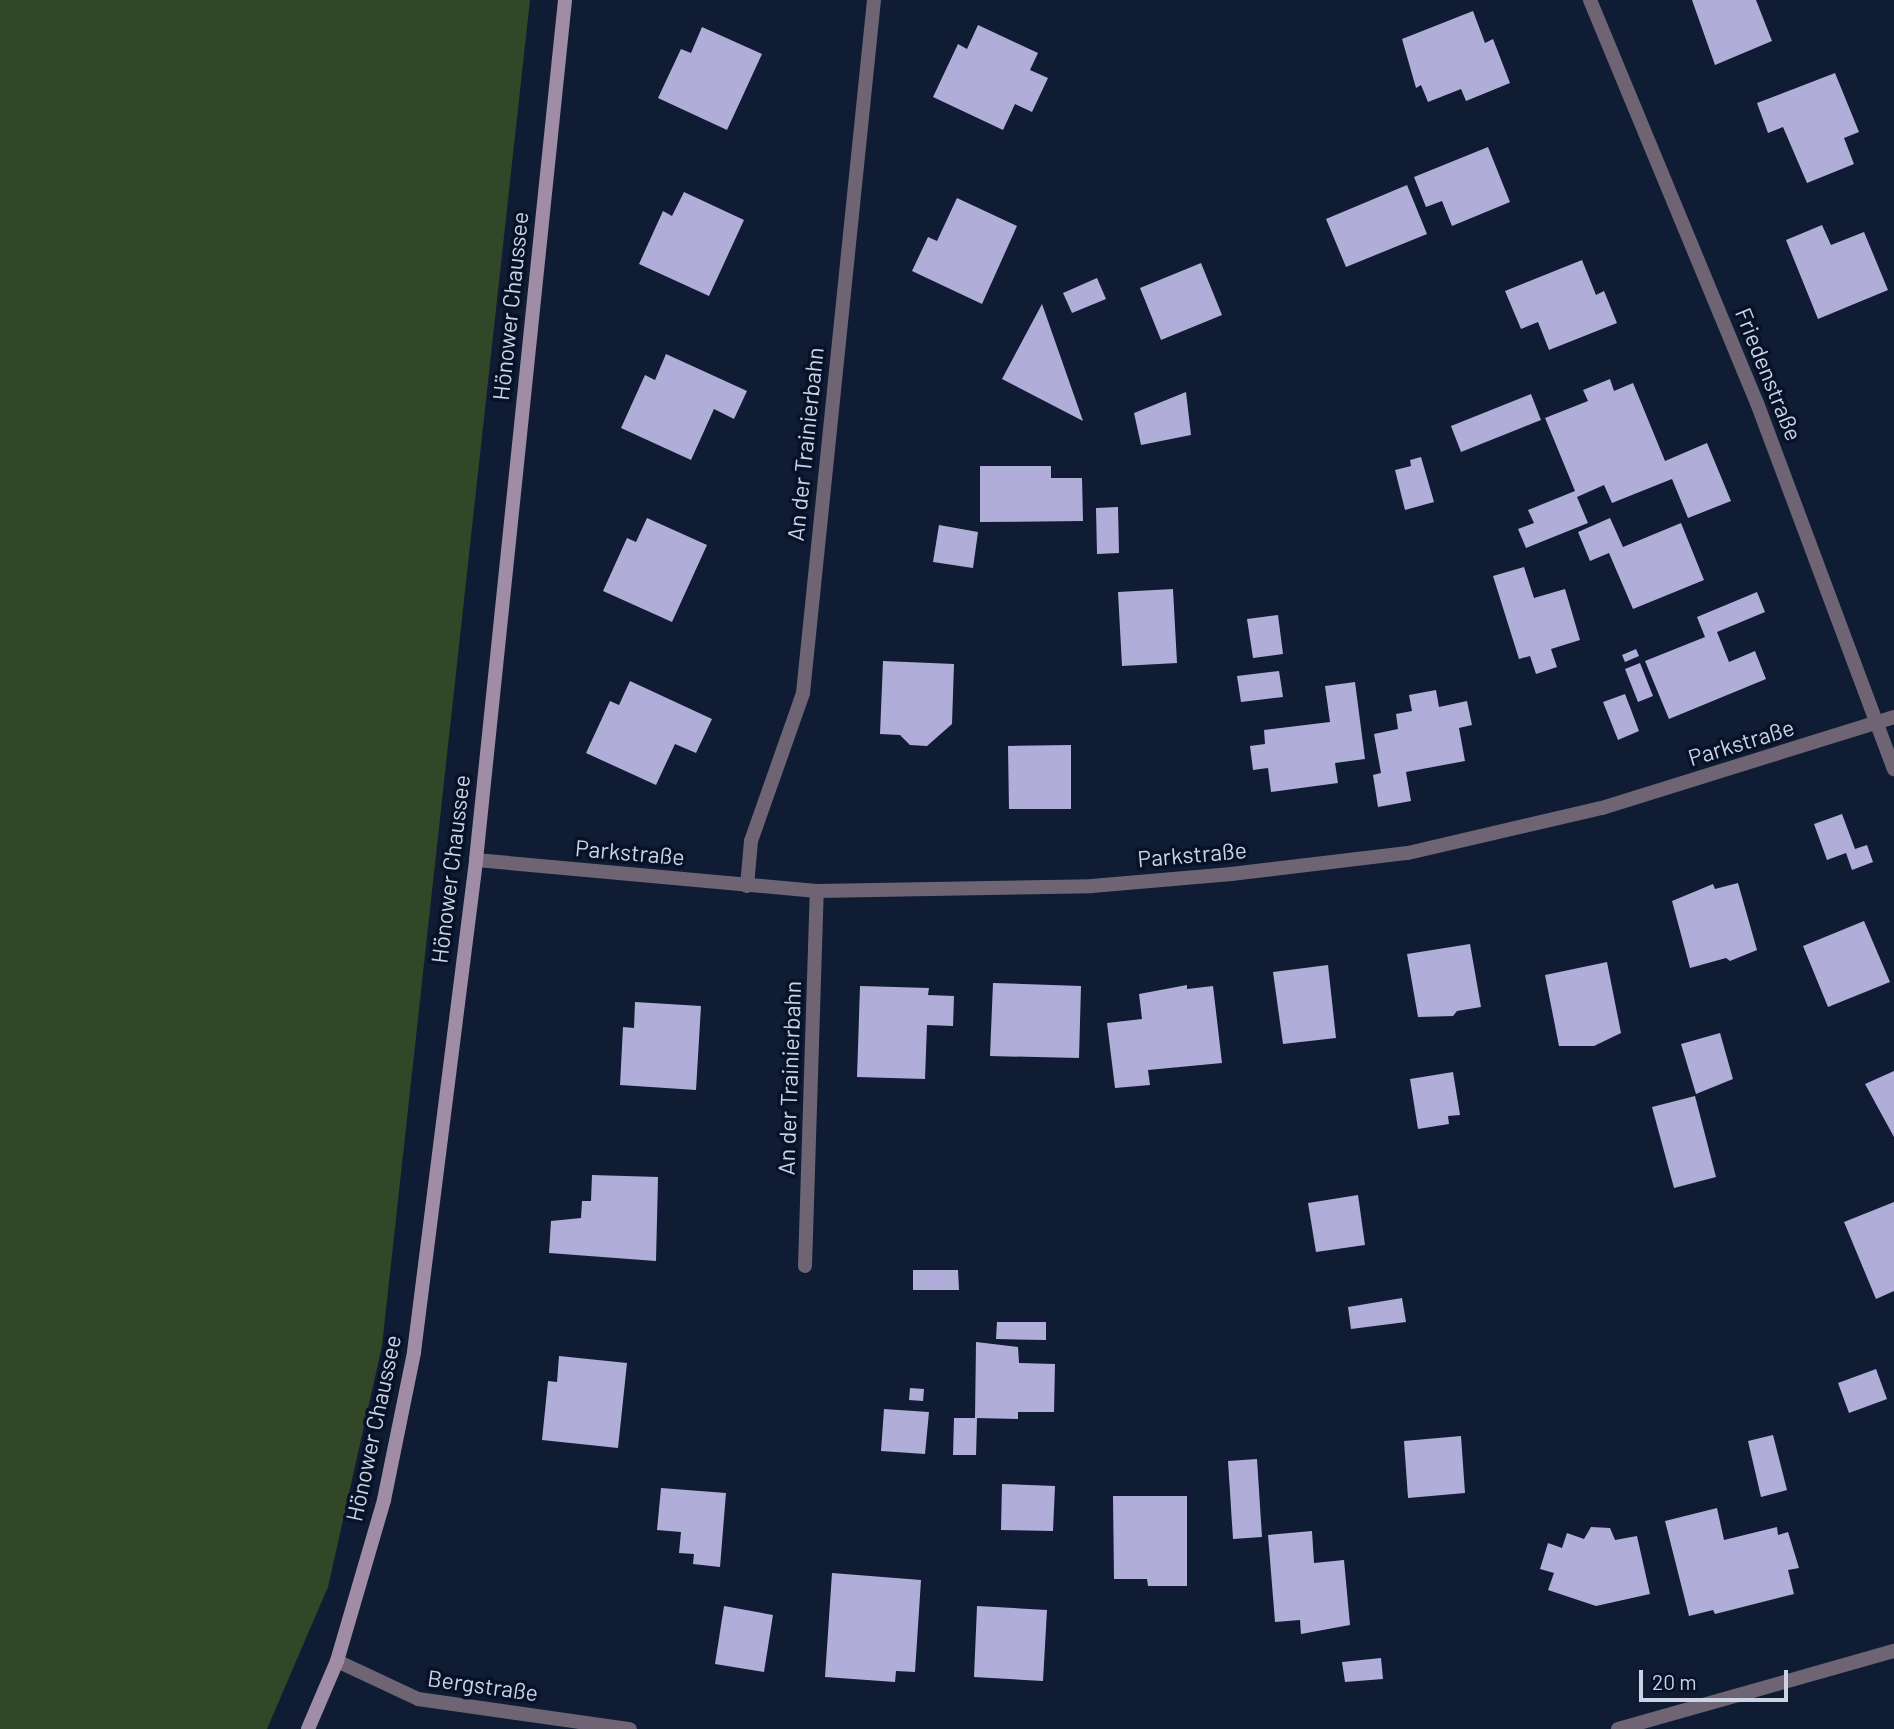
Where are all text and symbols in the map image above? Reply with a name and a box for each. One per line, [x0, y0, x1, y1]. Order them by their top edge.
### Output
street label: Hönower Chaussee [486, 210, 534, 402]
street label: Friedenstraße [1730, 303, 1808, 445]
street label: An der Trainierbahn [781, 346, 829, 542]
street label: Parkstraße [1685, 713, 1797, 771]
street label: Hönower Chaussee [425, 773, 475, 965]
street label: Parkstraße [574, 833, 686, 871]
street label: Parkstraße [1136, 835, 1248, 873]
street label: An der Trainierbahn [772, 980, 806, 1176]
street label: Hönower Chaussee [340, 1332, 406, 1524]
scale bar [1642, 1656, 1791, 1700]
street label: Bergstraße [426, 1664, 540, 1706]
text: 20 m [1652, 1669, 1697, 1694]

